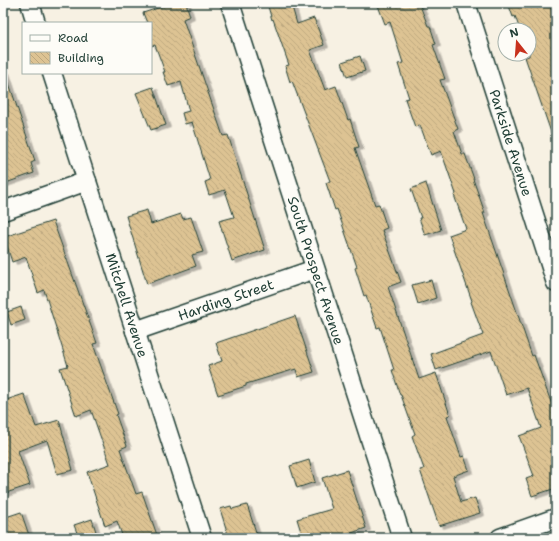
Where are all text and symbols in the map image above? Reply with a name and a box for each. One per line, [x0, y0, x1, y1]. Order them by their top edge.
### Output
legend [22, 22, 152, 74]
north arrow [497, 22, 537, 62]
text: N [508, 24, 521, 41]
text: Road [58, 30, 89, 46]
text: Building [58, 50, 104, 66]
street label: Parkside Avenue [485, 87, 537, 199]
street label: South Prospect Avenue [284, 194, 348, 347]
street label: Mitchell Avenue [102, 251, 152, 360]
street label: Harding Street [175, 275, 276, 325]

